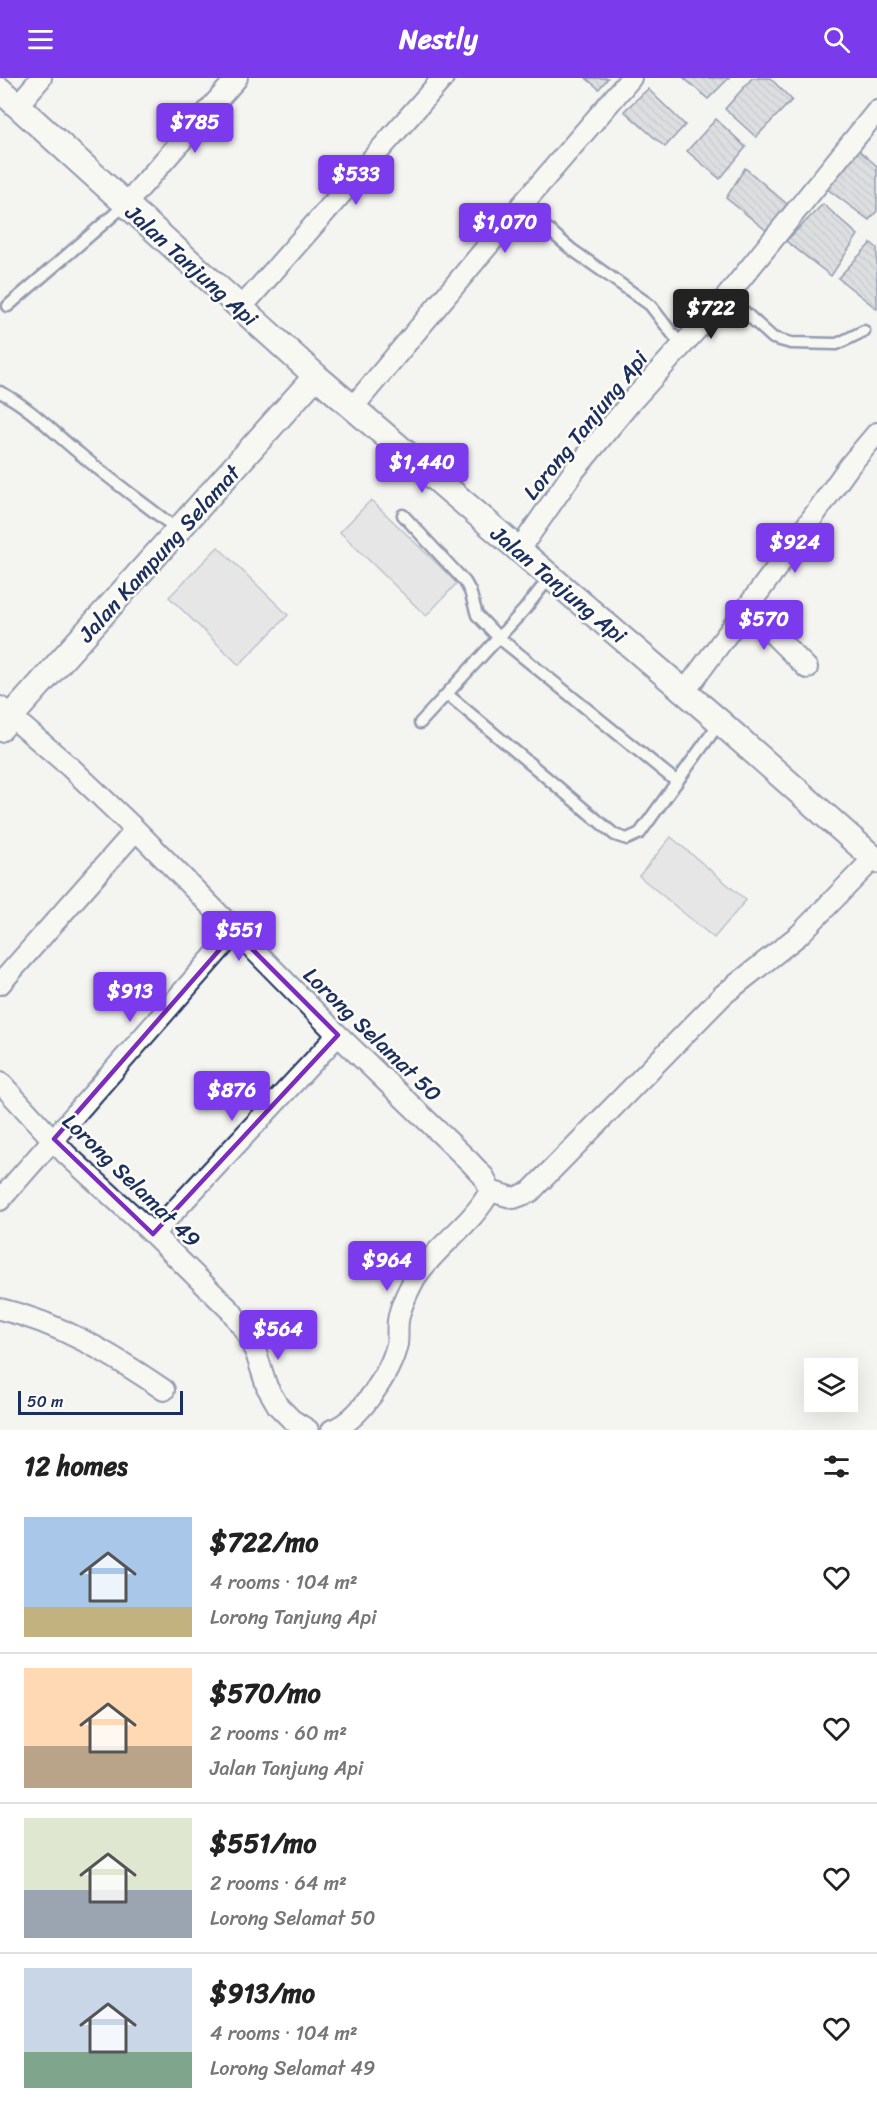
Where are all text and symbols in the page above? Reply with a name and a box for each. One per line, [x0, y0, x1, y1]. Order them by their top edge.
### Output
text: Nestly [399, 15, 478, 63]
icon: menu [24, 23, 57, 56]
icon: search [820, 23, 853, 56]
pin: $785 [159, 103, 231, 154]
text: $785 [170, 105, 220, 140]
pin: $533 [320, 155, 392, 206]
text: $533 [332, 157, 380, 192]
street label: Jalan Tanjung Api [115, 194, 268, 337]
pin: $1,070 [456, 203, 554, 254]
text: $1,070 [473, 205, 537, 240]
pin: $722 [675, 289, 747, 340]
text: $722 [687, 291, 735, 326]
street label: Lorong Tanjung Api [513, 341, 659, 509]
pin: $1,440 [373, 443, 471, 494]
text: $1,440 [389, 445, 455, 480]
street label: Jalan Kampung Selamat [68, 454, 251, 652]
street label: Jalan Tanjung Api [481, 515, 637, 654]
pin: $924 [759, 523, 831, 574]
text: $924 [770, 525, 820, 560]
pin: $570 [728, 600, 800, 651]
text: $570 [739, 602, 789, 637]
pin: $551 [203, 911, 275, 962]
text: $551 [216, 913, 262, 948]
street label: Lorong Selamat 50 [294, 957, 452, 1112]
pin: $913 [94, 972, 166, 1023]
text: $913 [107, 974, 153, 1009]
pin: $876 [196, 1071, 268, 1122]
text: $876 [208, 1073, 256, 1108]
street label: Lorong Selamat 49 [53, 1103, 211, 1258]
pin: $964 [351, 1241, 423, 1292]
text: $964 [362, 1243, 412, 1278]
pin: $564 [242, 1310, 314, 1361]
text: $564 [253, 1312, 303, 1347]
map controls [804, 1358, 858, 1412]
button: layers [804, 1358, 858, 1412]
text: 50 m [27, 1387, 63, 1416]
scale bar [18, 1388, 183, 1416]
text: 12 homes [24, 1443, 128, 1489]
icon: filters [820, 1450, 853, 1483]
text: $722/mo [210, 1519, 318, 1565]
icon: home [72, 1541, 144, 1613]
icon: heart [820, 1561, 853, 1594]
text: 4 rooms · 104 m² [210, 1565, 358, 1600]
text: Lorong Tanjung Api [210, 1600, 377, 1635]
text: $570/mo [210, 1670, 321, 1716]
icon: home [72, 1692, 144, 1764]
icon: heart [820, 1712, 853, 1745]
text: 2 rooms · 60 m² [210, 1716, 347, 1751]
text: Jalan Tanjung Api [210, 1751, 363, 1786]
text: $551/mo [210, 1820, 317, 1866]
icon: home [72, 1842, 144, 1914]
icon: heart [820, 1862, 853, 1895]
text: 2 rooms · 64 m² [210, 1866, 347, 1901]
text: Lorong Selamat 50 [210, 1901, 375, 1936]
text: $913/mo [210, 1970, 315, 2016]
icon: home [72, 1992, 144, 2064]
icon: heart [820, 2012, 853, 2045]
text: 4 rooms · 104 m² [210, 2016, 358, 2051]
text: Lorong Selamat 49 [210, 2051, 375, 2086]

